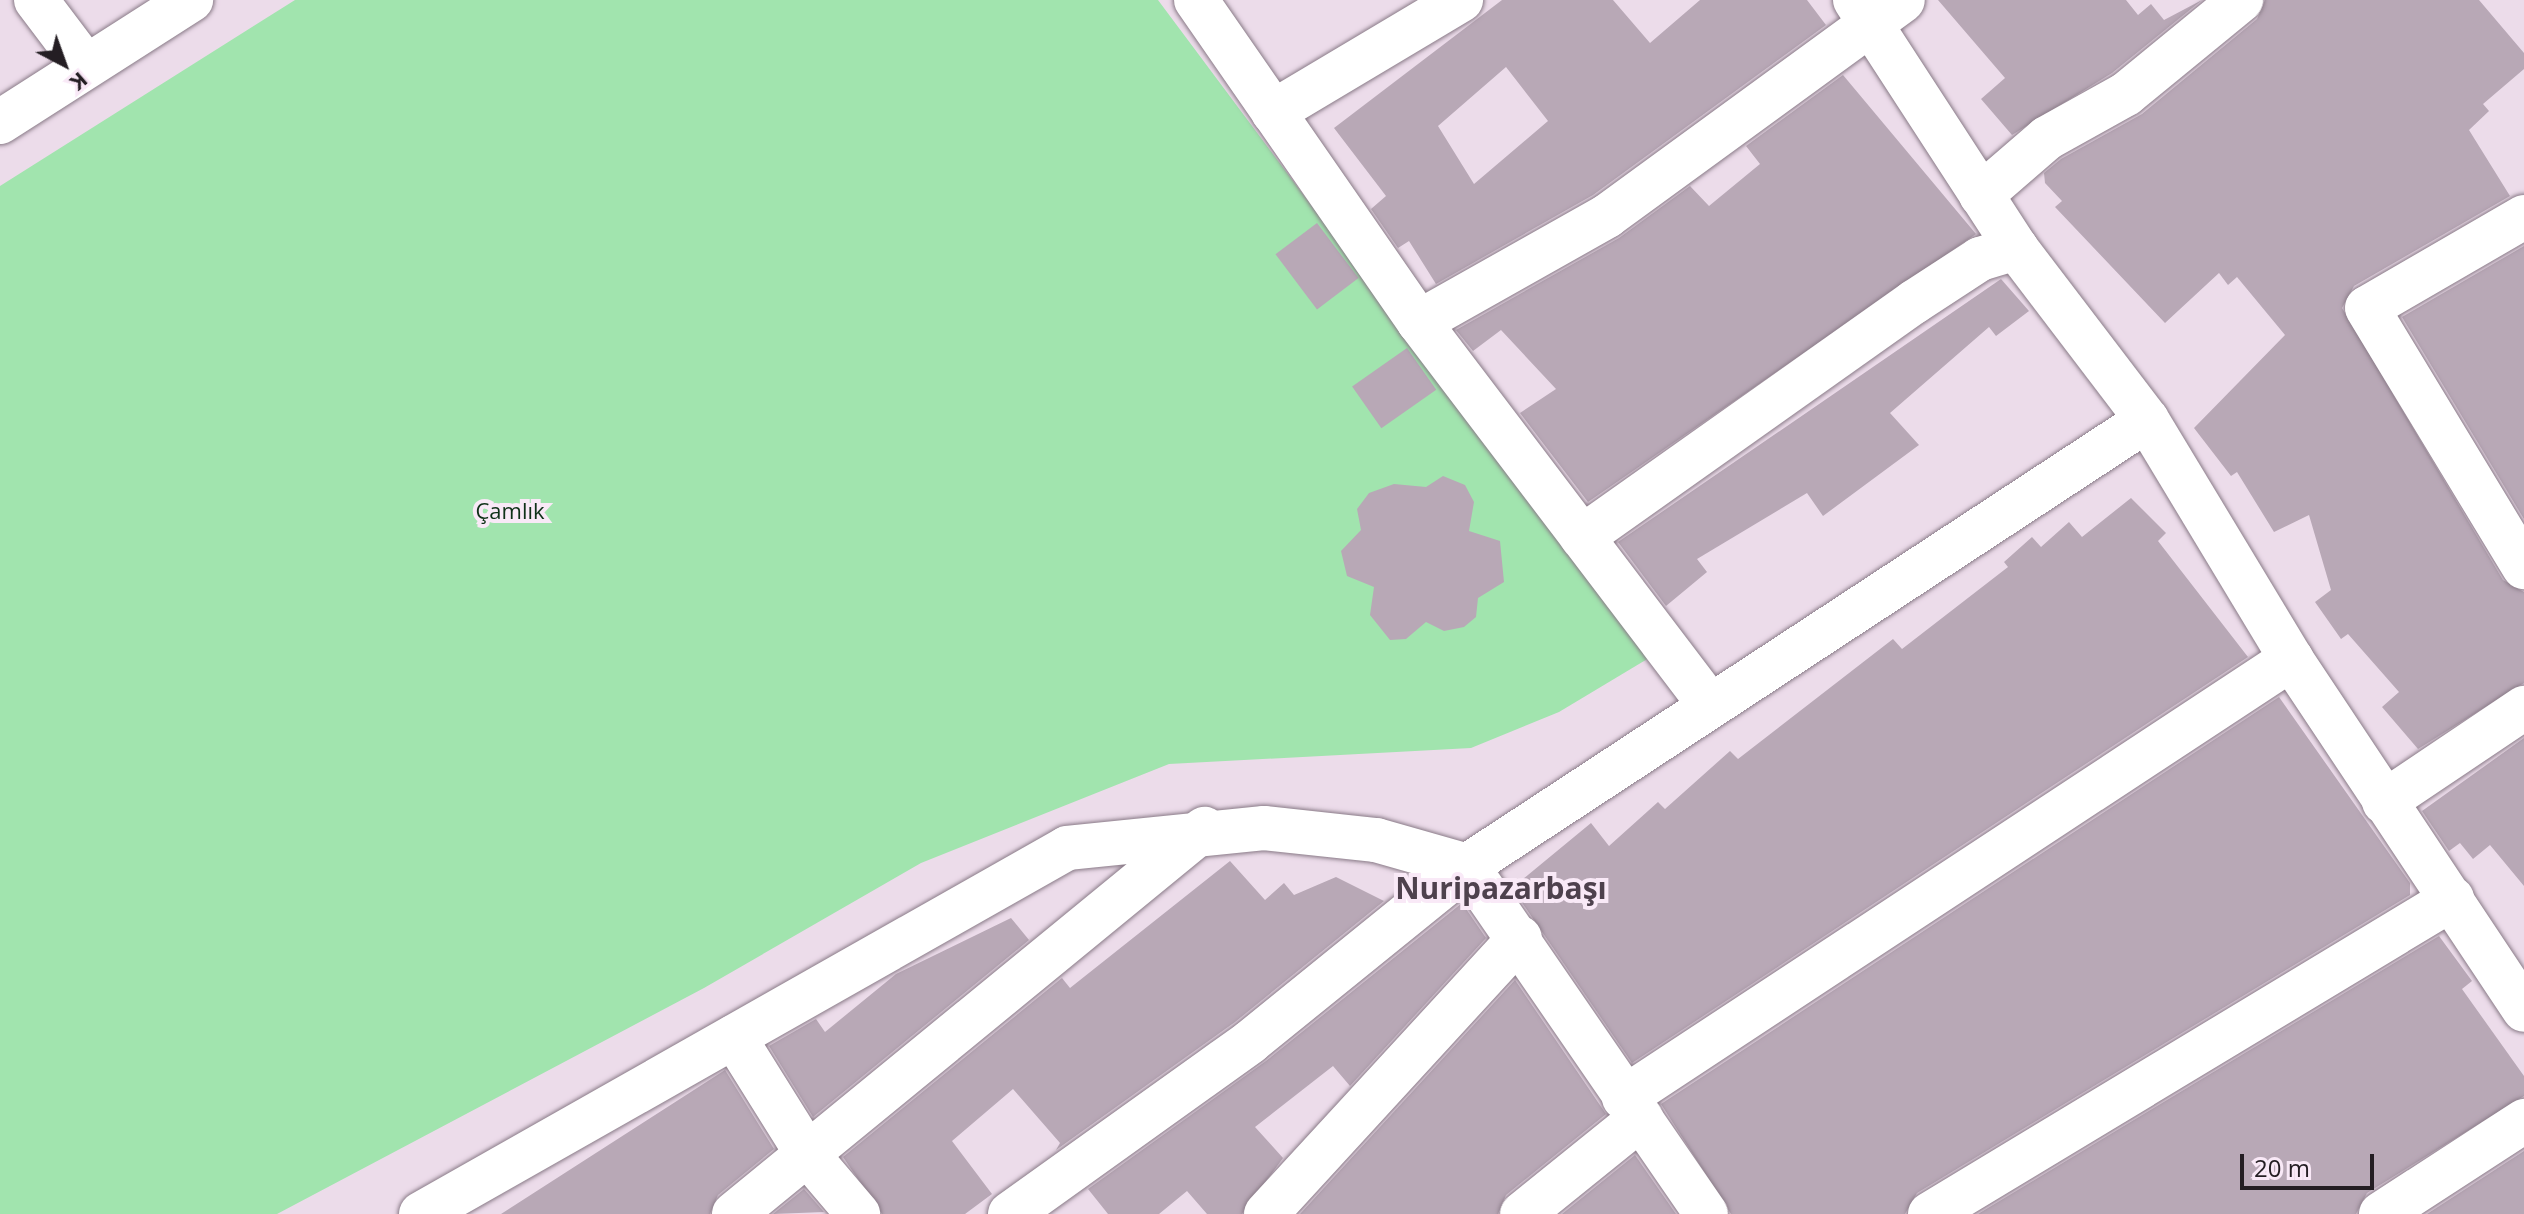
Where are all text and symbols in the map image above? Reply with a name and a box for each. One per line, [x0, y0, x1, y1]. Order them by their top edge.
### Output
north arrow [24, 24, 104, 104]
text: K [64, 66, 95, 98]
park label: Çamlık [475, 498, 545, 524]
district label: Nuripazarbaşı [1395, 870, 1607, 906]
scale bar [2244, 1138, 2378, 1188]
text: 20 m [2254, 1151, 2310, 1184]

